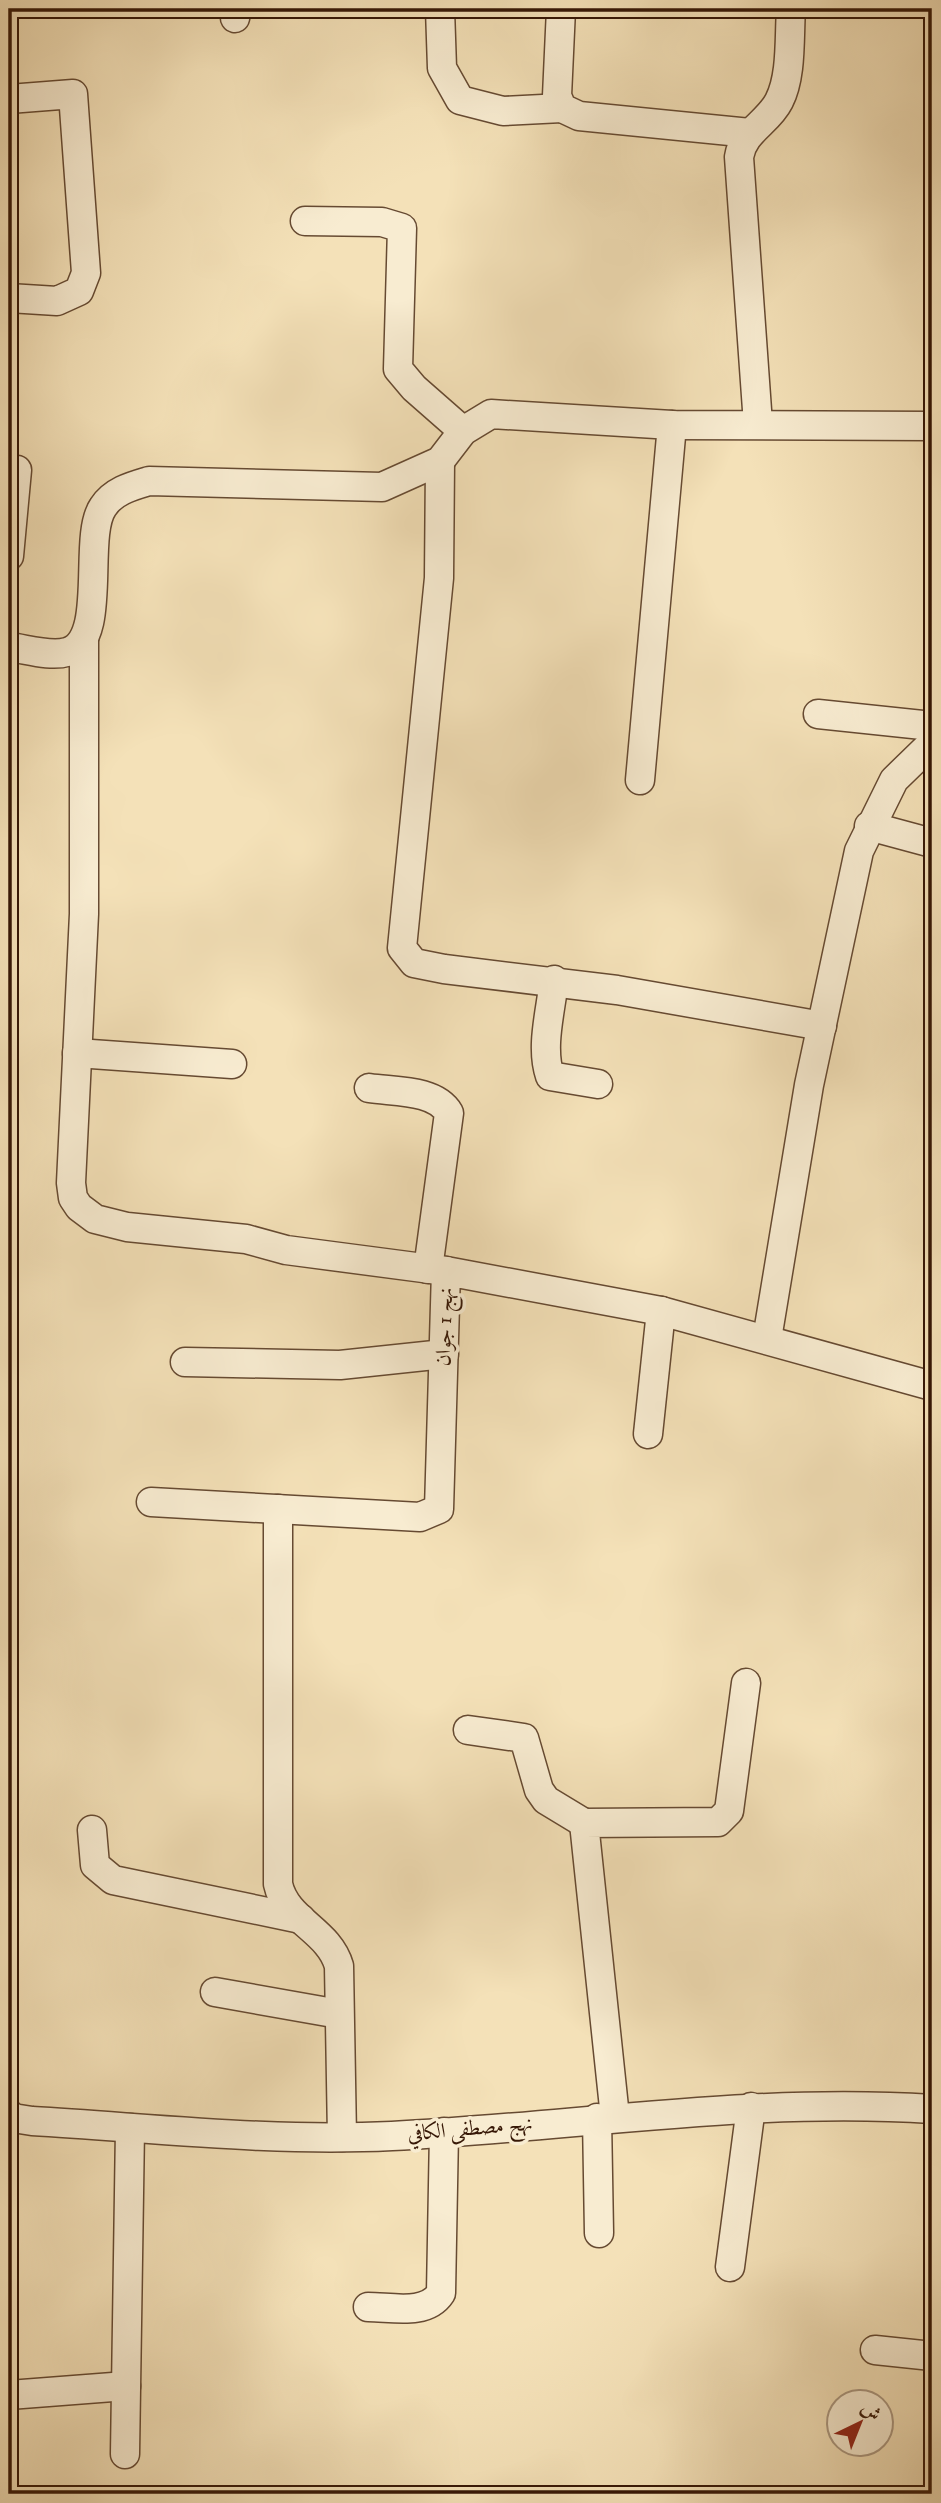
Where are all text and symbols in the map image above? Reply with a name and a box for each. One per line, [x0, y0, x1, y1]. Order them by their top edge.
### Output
street label: نهج 1 جوان [431, 1287, 464, 1367]
street label: نهج مصطفى الكافي [406, 2111, 534, 2152]
north arrow [825, 2388, 895, 2458]
text: ش [856, 2397, 885, 2427]

